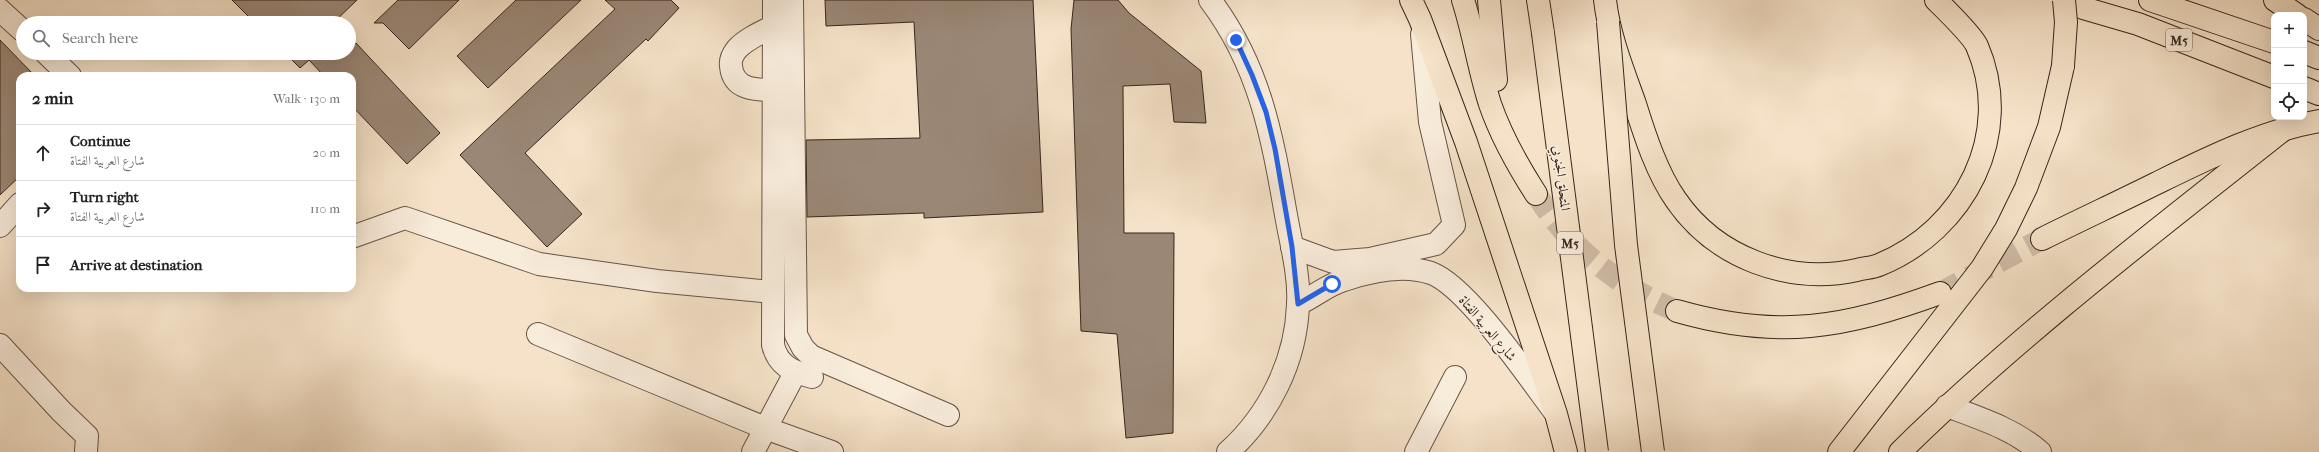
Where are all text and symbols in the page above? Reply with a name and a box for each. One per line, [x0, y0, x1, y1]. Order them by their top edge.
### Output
map controls [2271, 12, 2307, 120]
button: + [2271, 12, 2307, 48]
search box [16, 16, 356, 60]
icon: search [30, 27, 52, 49]
text: Search here [62, 29, 138, 47]
road number: M5 [2166, 29, 2192, 51]
route end [1227, 31, 1245, 49]
button: − [2271, 48, 2307, 84]
button: locate [2271, 84, 2307, 120]
text: 2 min [32, 88, 73, 108]
text: Walk · 130 m [273, 91, 340, 106]
text: Continue [70, 132, 130, 150]
icon: ahead [32, 142, 54, 164]
street label: المتحلق الجنوبي [1546, 144, 1574, 212]
text: 20 m [313, 145, 340, 160]
text: شارع العربية الفتاة [70, 153, 145, 168]
text: Turn right [70, 188, 139, 206]
icon: right [32, 198, 54, 220]
text: 110 m [310, 201, 340, 216]
text: شارع العربية الفتاة [70, 209, 145, 224]
road number: M5 [1557, 232, 1583, 254]
icon: arrive [32, 254, 54, 276]
text: Arrive at destination [70, 256, 202, 274]
route start [1323, 275, 1341, 293]
street label: شارع العربية الفتاة [1453, 292, 1520, 367]

